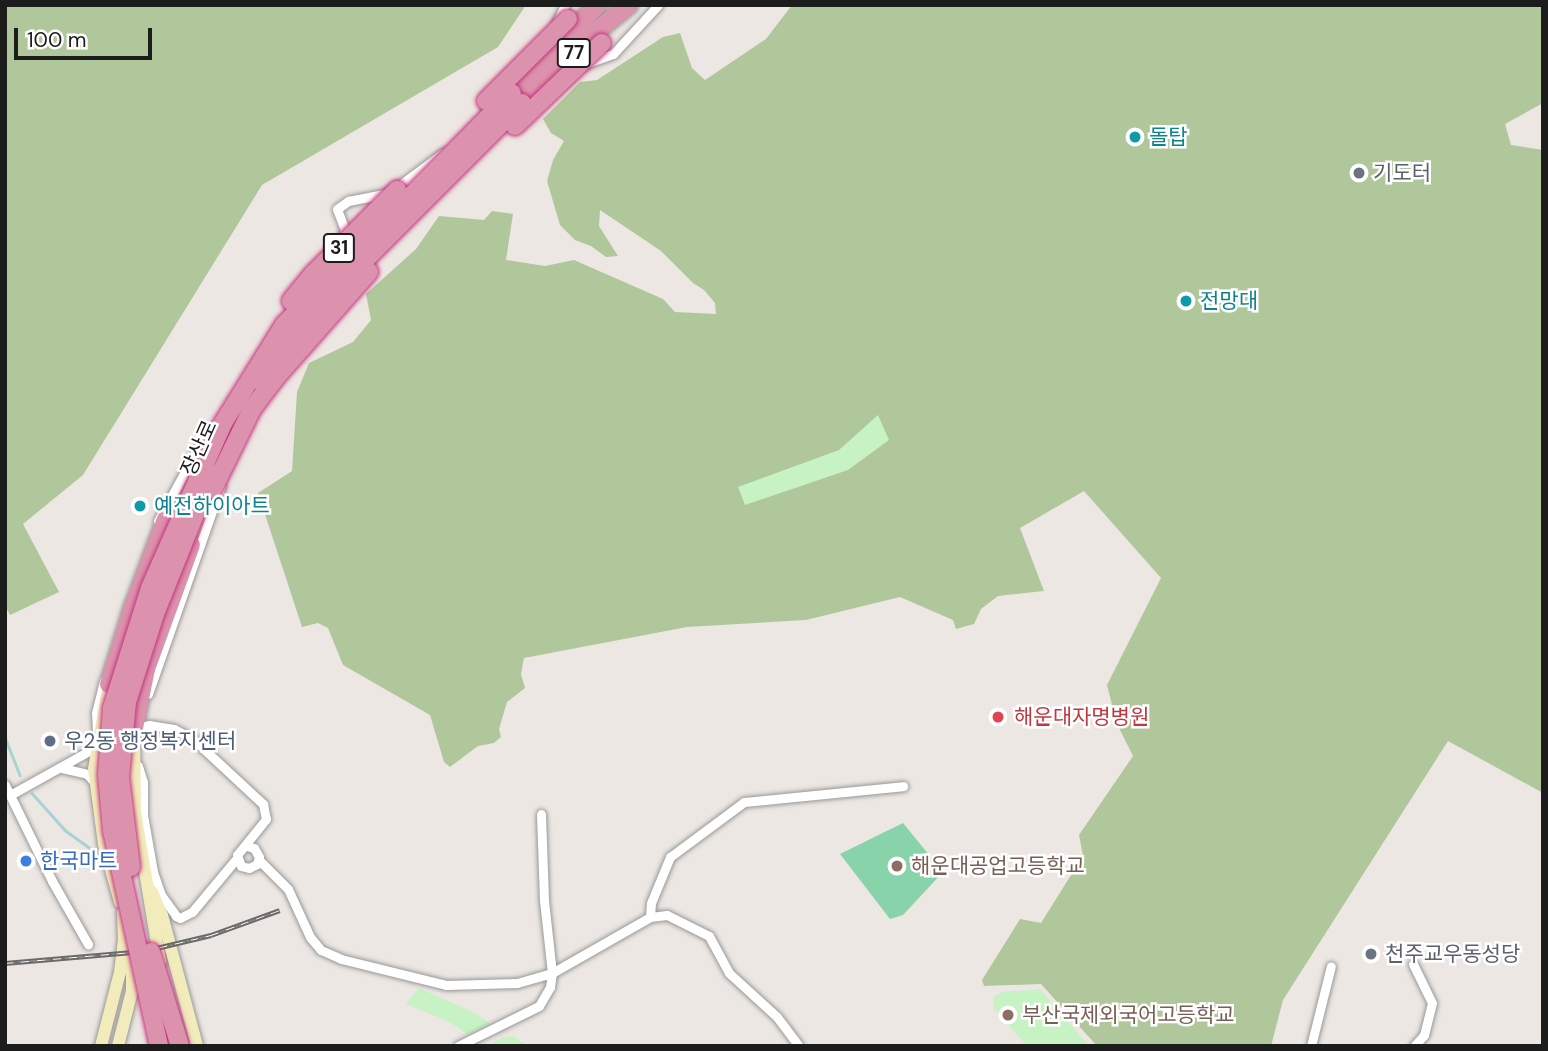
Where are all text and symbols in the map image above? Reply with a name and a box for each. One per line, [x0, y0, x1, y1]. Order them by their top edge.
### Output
scale bar [18, 14, 156, 58]
text: 100 m [27, 26, 87, 54]
road number: 77 [556, 38, 592, 68]
place label: 돌탑 [1149, 124, 1188, 150]
marker: 돌탑 [1127, 129, 1143, 145]
place label: 기도터 [1373, 160, 1431, 186]
marker: 기도터 [1351, 165, 1367, 181]
road number: 31 [322, 232, 356, 264]
place label: 전망대 [1200, 288, 1258, 314]
marker: 전망대 [1178, 293, 1194, 309]
street label: 장산로 [176, 416, 222, 480]
place label: 예전하이아트 [154, 493, 270, 519]
marker: 예전하이아트 [132, 498, 148, 514]
place label: 해운대자명병원 [1014, 704, 1149, 730]
marker: 해운대자명병원 [988, 707, 1008, 727]
place label: 우2동 행정복지센터 [64, 728, 236, 754]
marker: 우2동 행정복지센터 [42, 733, 58, 749]
place label: 한국마트 [40, 848, 117, 874]
marker: 한국마트 [18, 853, 34, 869]
place label: 해운대공업고등학교 [911, 853, 1085, 879]
marker: 해운대공업고등학교 [889, 858, 905, 874]
place label: 천주교우동성당 [1385, 941, 1520, 967]
marker: 천주교우동성당 [1363, 946, 1379, 962]
place label: 부산국제외국어고등학교 [1022, 1002, 1235, 1028]
marker: 부산국제외국어고등학교 [1000, 1007, 1016, 1023]

